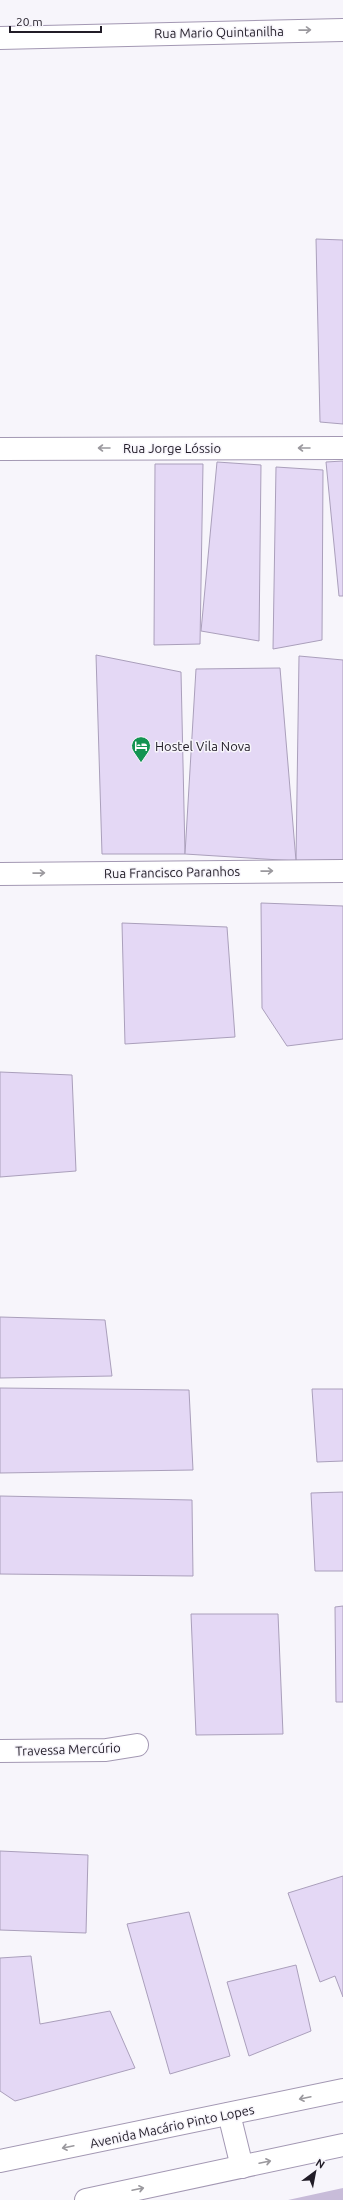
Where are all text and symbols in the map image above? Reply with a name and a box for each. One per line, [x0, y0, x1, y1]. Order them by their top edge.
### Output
scale bar [10, 8, 101, 34]
text: 20 m [16, 15, 43, 28]
street label: Rua Mario Quintanilha [154, 24, 284, 41]
one-way arrow [298, 27, 311, 34]
street label: Rua Jorge Lóssio [123, 441, 221, 455]
one-way arrow [98, 444, 111, 452]
one-way arrow [298, 444, 311, 452]
hotel icon: Hostel Vila Nova [130, 735, 152, 763]
place label: Hostel Vila Nova [155, 739, 251, 753]
street label: Rua Francisco Paranhos [104, 864, 241, 880]
one-way arrow [260, 867, 273, 875]
one-way arrow [32, 870, 45, 877]
street label: Travessa Mercúrio [15, 1740, 121, 1758]
one-way arrow [299, 2095, 312, 2103]
street label: Avenida Macário Pinto Lopes [89, 2102, 256, 2150]
one-way arrow [62, 2143, 75, 2151]
north arrow [295, 2152, 335, 2192]
text: N [314, 2156, 327, 2171]
one-way arrow [258, 2157, 271, 2165]
one-way arrow [131, 2184, 144, 2192]

